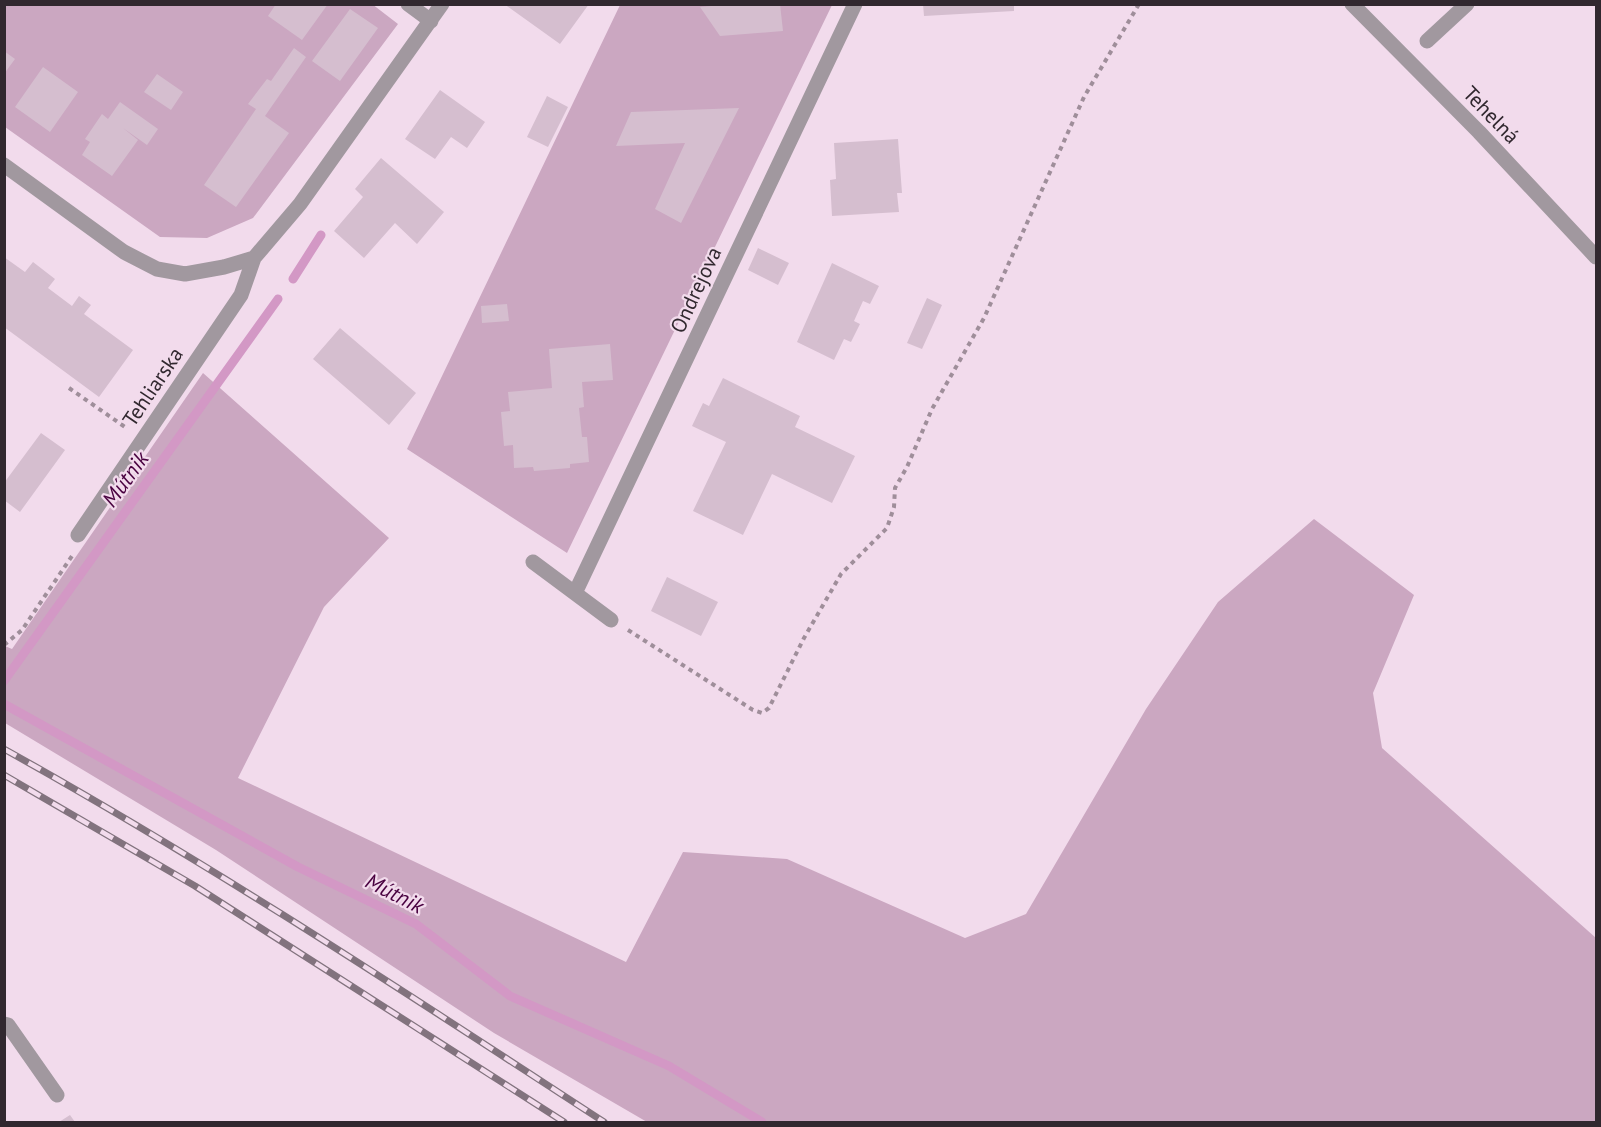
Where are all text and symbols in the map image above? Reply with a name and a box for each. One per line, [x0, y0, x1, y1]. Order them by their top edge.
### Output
street label: Tehelná [1457, 80, 1525, 149]
street label: Ondrejova [664, 242, 727, 337]
street label: Tehliarska [116, 342, 189, 431]
water label: Mútnik [96, 445, 155, 512]
water label: Mútnik [361, 867, 430, 920]

